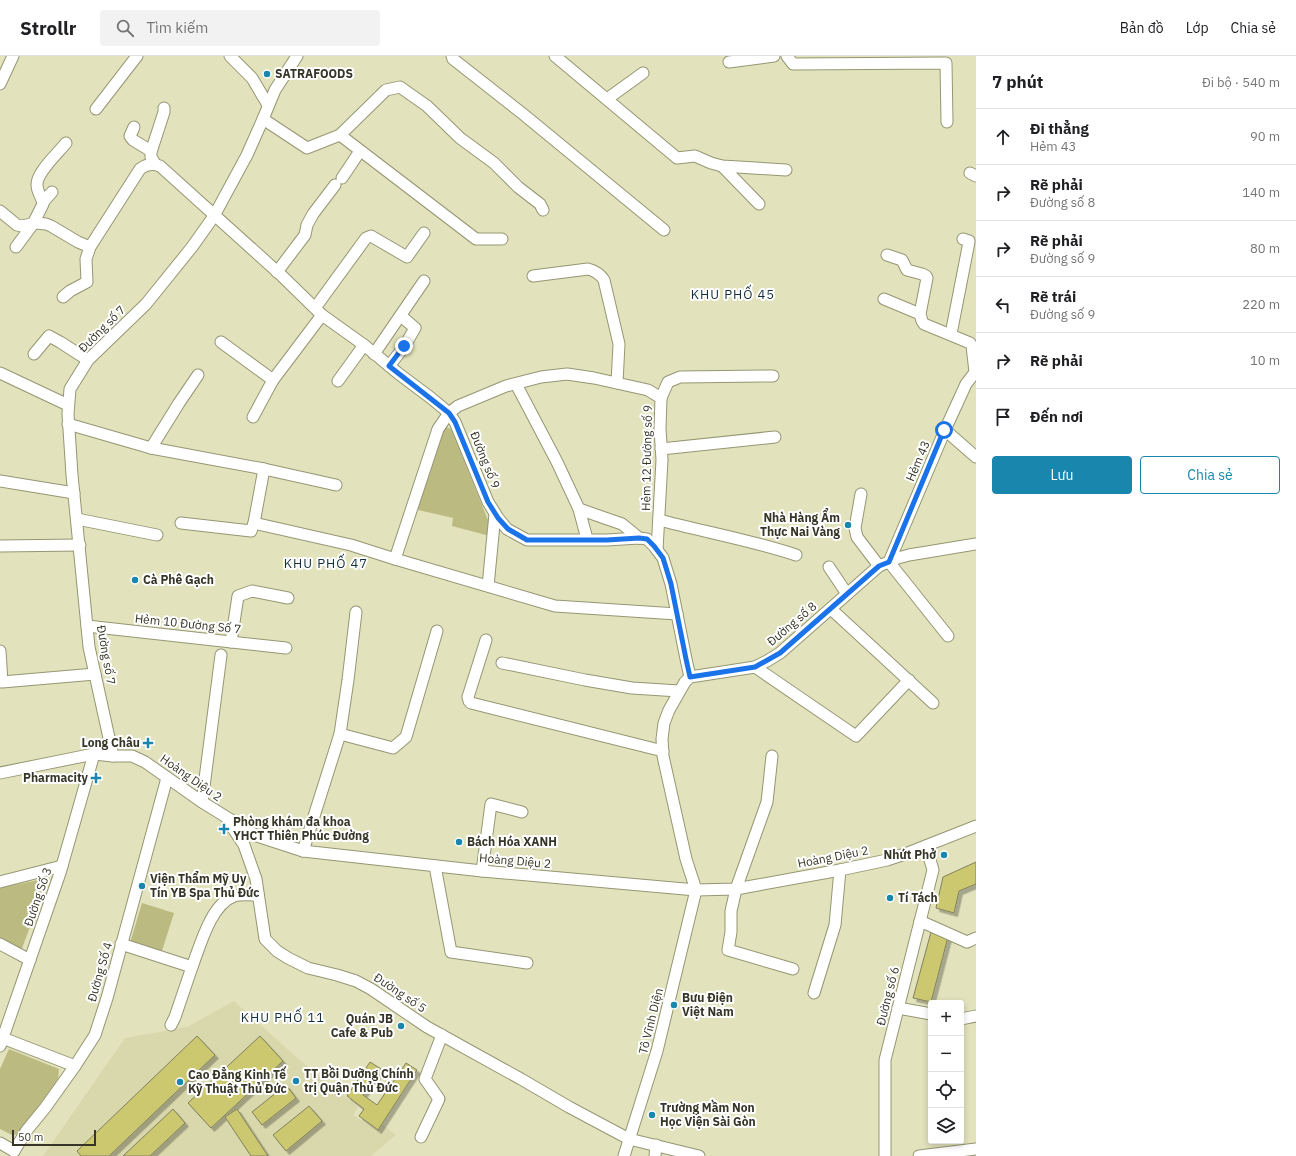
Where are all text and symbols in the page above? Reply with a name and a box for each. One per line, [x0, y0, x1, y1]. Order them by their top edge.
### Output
search box [100, 10, 380, 46]
text: Strollr [20, 16, 76, 40]
icon: search [114, 17, 136, 39]
text: Tìm kiếm [146, 18, 208, 37]
text: Bản đồ [1120, 19, 1164, 37]
text: Lớp [1186, 19, 1209, 37]
text: Chia sẻ [1231, 19, 1276, 37]
place label: SATRAFOODS [275, 66, 353, 81]
marker: SATRAFOODS [262, 69, 272, 79]
text: 7 phút [992, 71, 1043, 93]
text: Đi bộ · 540 m [1202, 74, 1280, 91]
text: Đi thẳng [1030, 119, 1089, 138]
icon: ahead [992, 126, 1014, 148]
text: 90 m [1250, 128, 1280, 145]
text: Hẻm 43 [1030, 138, 1076, 155]
text: Rẽ phải [1030, 175, 1083, 194]
icon: right [992, 182, 1014, 204]
text: 140 m [1242, 184, 1280, 201]
text: Đường số 8 [1030, 194, 1095, 211]
text: Rẽ phải [1030, 231, 1083, 250]
icon: right [992, 238, 1014, 260]
text: 80 m [1250, 240, 1280, 257]
text: Đường số 9 [1030, 250, 1095, 267]
district label: KHU PHỐ 45 [691, 284, 775, 303]
text: Rẽ trái [1030, 287, 1076, 306]
icon: left [992, 294, 1014, 316]
text: 220 m [1242, 296, 1280, 313]
street label: Đường số 7 [75, 302, 128, 355]
text: Đường số 9 [1030, 306, 1095, 323]
route end [395, 337, 413, 355]
icon: right [992, 350, 1014, 372]
text: Rẽ phải [1030, 351, 1083, 370]
text: 10 m [1250, 352, 1280, 369]
street label: Hẻm 12 Đường số 9 [638, 405, 655, 511]
icon: arrive [992, 406, 1014, 428]
text: Đến nơi [1030, 407, 1083, 426]
route start [935, 421, 953, 439]
street label: Đường số 9 [467, 429, 504, 491]
street label: Hẻm 43 [902, 438, 933, 483]
button: Lưu [992, 456, 1132, 494]
button: Chia sẻ [1140, 456, 1280, 494]
place label: Nhà Hàng Ẩm Thực Nai Vàng [760, 507, 840, 539]
marker: Nhà Hàng Ẩm Thực Nai Vàng [843, 520, 853, 530]
district label: KHU PHỐ 47 [284, 553, 368, 572]
place label: Cà Phê Gạch [143, 572, 214, 587]
marker: Cà Phê Gạch [130, 575, 140, 585]
street label: Đường số 8 [764, 599, 820, 649]
street label: Hẻm 10 Đường Số 7 [134, 610, 242, 637]
street label: Đường số 7 [94, 624, 119, 686]
place label: Long Châu [81, 735, 140, 750]
marker: Long Châu [143, 738, 153, 748]
street label: Hoàng Diệu 2 [157, 751, 225, 804]
place label: Pharmacity [23, 770, 89, 785]
marker: Pharmacity [91, 773, 101, 783]
place label: Phòng khám đa khoa YHCT Thiên Phúc Đường [233, 814, 369, 843]
marker: Phòng khám đa khoa YHCT Thiên Phúc Đường [218, 823, 230, 835]
place label: Bách Hóa XANH [467, 834, 557, 849]
marker: Bách Hóa XANH [454, 837, 464, 847]
street label: Hoàng Diệu 2 [796, 842, 870, 871]
place label: Nhứt Phở [884, 847, 936, 862]
street label: Hoàng Diệu 2 [478, 850, 552, 871]
marker: Nhứt Phở [939, 850, 949, 860]
street label: Đường Số 3 [20, 865, 55, 928]
place label: Viện Thẩm Mỹ Uy Tín YB Spa Thủ Đức [150, 870, 259, 900]
marker: Viện Thẩm Mỹ Uy Tín YB Spa Thủ Đức [137, 881, 147, 891]
place label: Tí Tách [898, 890, 938, 905]
marker: Tí Tách [885, 893, 895, 903]
street label: Đường Số 4 [84, 940, 115, 1003]
street label: Đường số 6 [873, 965, 902, 1027]
street label: Đường số 5 [371, 970, 429, 1016]
street label: Tô Vĩnh Diện [635, 986, 666, 1055]
place label: Bưu Điện Việt Nam [682, 990, 734, 1019]
marker: Bưu Điện Việt Nam [669, 1000, 679, 1010]
map controls [928, 1000, 964, 1144]
button: + [928, 1000, 964, 1036]
district label: KHU PHỐ 11 [241, 1007, 325, 1026]
place label: Quán JB Cafe & Pub [331, 1011, 393, 1040]
marker: Quán JB Cafe & Pub [396, 1021, 406, 1031]
button: − [928, 1036, 964, 1072]
place label: TT Bồi Dưỡng Chính trị Quận Thủ Đức [304, 1065, 414, 1095]
place label: Cao Đẳng Kinh Tế Kỹ Thuật Thủ Đức [188, 1066, 287, 1096]
button: locate [928, 1072, 964, 1108]
marker: TT Bồi Dưỡng Chính trị Quận Thủ Đức [291, 1076, 301, 1086]
marker: Cao Đẳng Kinh Tế Kỹ Thuật Thủ Đức [175, 1077, 185, 1087]
place label: Trường Mầm Non Học Viện Sài Gòn [660, 1099, 756, 1129]
button: layers [928, 1108, 964, 1144]
marker: Trường Mầm Non Học Viện Sài Gòn [647, 1110, 657, 1120]
scale bar [12, 1128, 96, 1147]
text: 50 m [18, 1130, 43, 1144]

